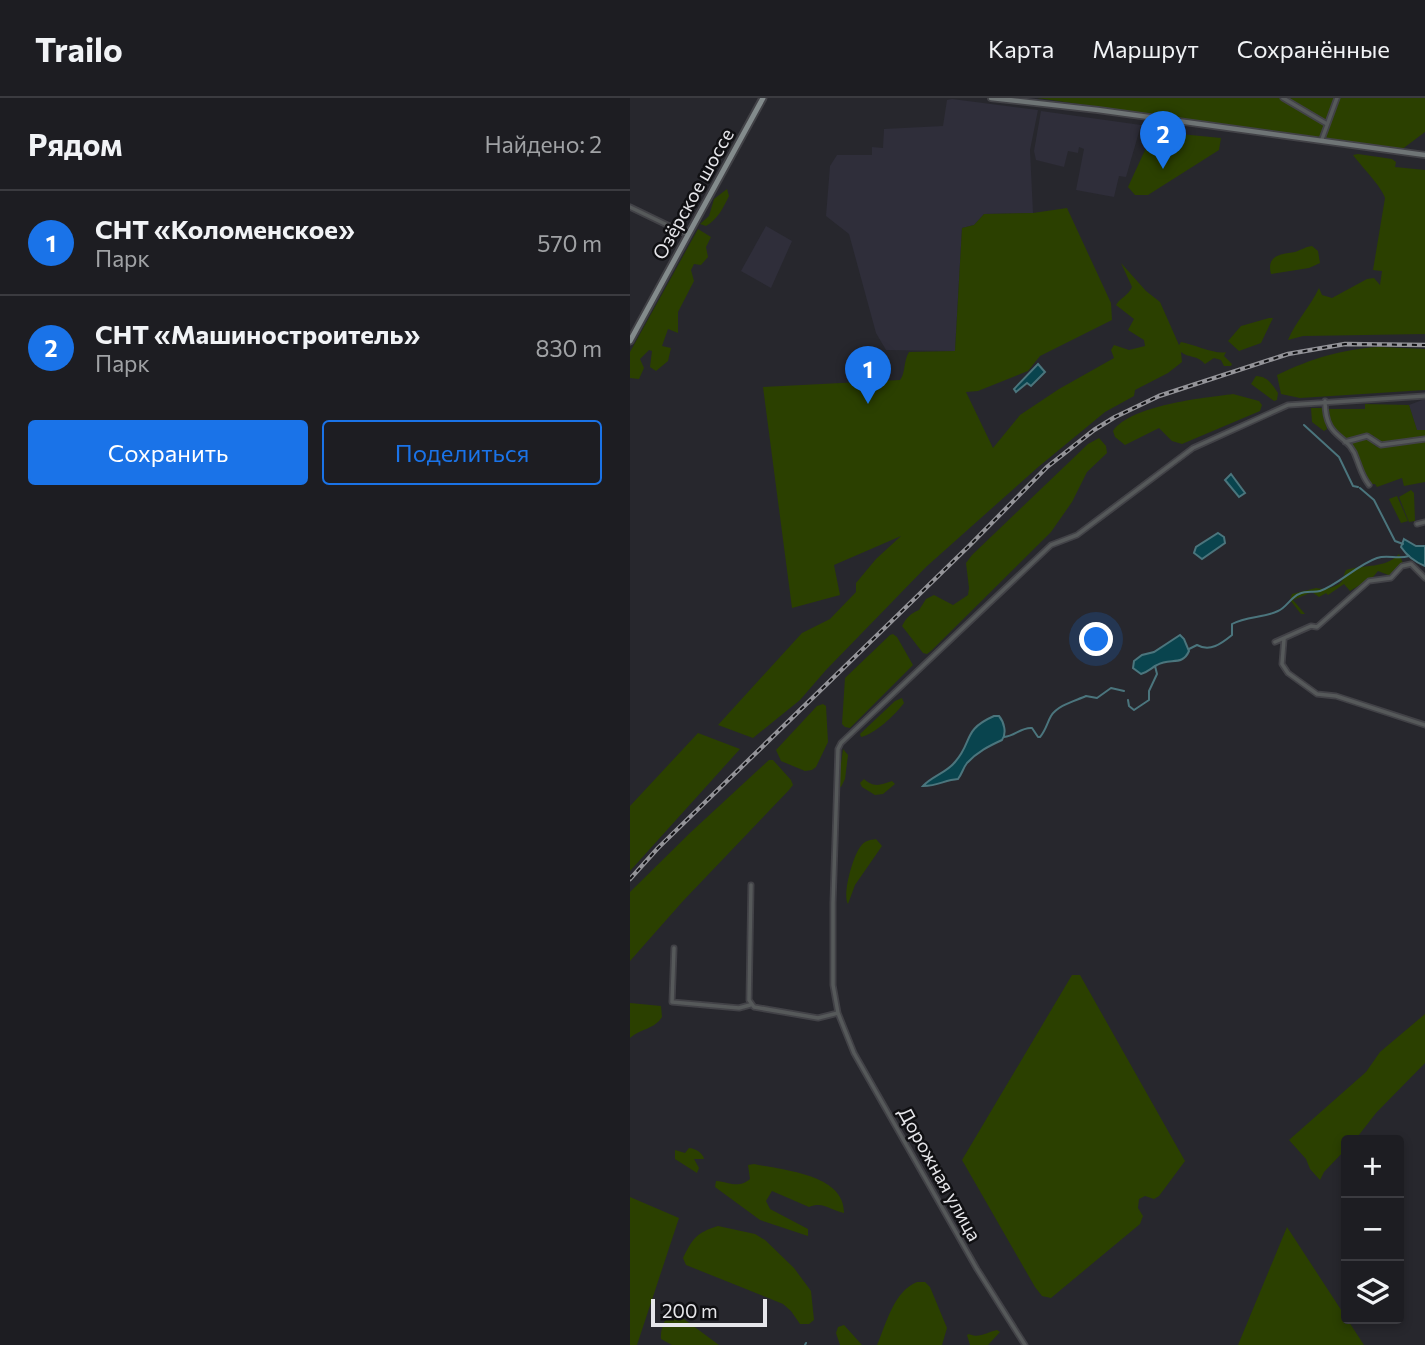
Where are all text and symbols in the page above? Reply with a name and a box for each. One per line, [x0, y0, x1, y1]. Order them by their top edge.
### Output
text: Trailo [35, 28, 123, 69]
text: Карта [988, 34, 1054, 63]
text: Маршрут [1092, 34, 1199, 63]
text: Сохранённые [1237, 34, 1390, 63]
pin: 2 [1140, 111, 1186, 169]
street label: Озёрское шоссе [647, 124, 738, 263]
text: Рядом [28, 125, 122, 162]
text: Найдено: 2 [485, 130, 602, 158]
text: СНТ «Коломенское» [95, 213, 355, 244]
text: 1 [46, 229, 56, 257]
text: 570 m [537, 229, 602, 257]
text: Парк [95, 244, 150, 272]
text: СНТ «Машиностроитель» [95, 318, 420, 349]
text: 2 [44, 334, 58, 362]
text: 830 m [536, 334, 602, 362]
pin: 1 [845, 346, 891, 404]
text: Парк [95, 349, 150, 377]
button: Сохранить [28, 420, 308, 485]
button: Поделиться [322, 420, 602, 485]
your location [1079, 622, 1113, 656]
street label: Дорожная улица [894, 1103, 987, 1245]
map controls [1341, 1135, 1404, 1324]
button: + [1341, 1135, 1404, 1198]
button: − [1341, 1198, 1404, 1261]
button: layers [1341, 1261, 1404, 1324]
scale bar [651, 1296, 766, 1328]
text: 200 m [662, 1299, 718, 1322]

